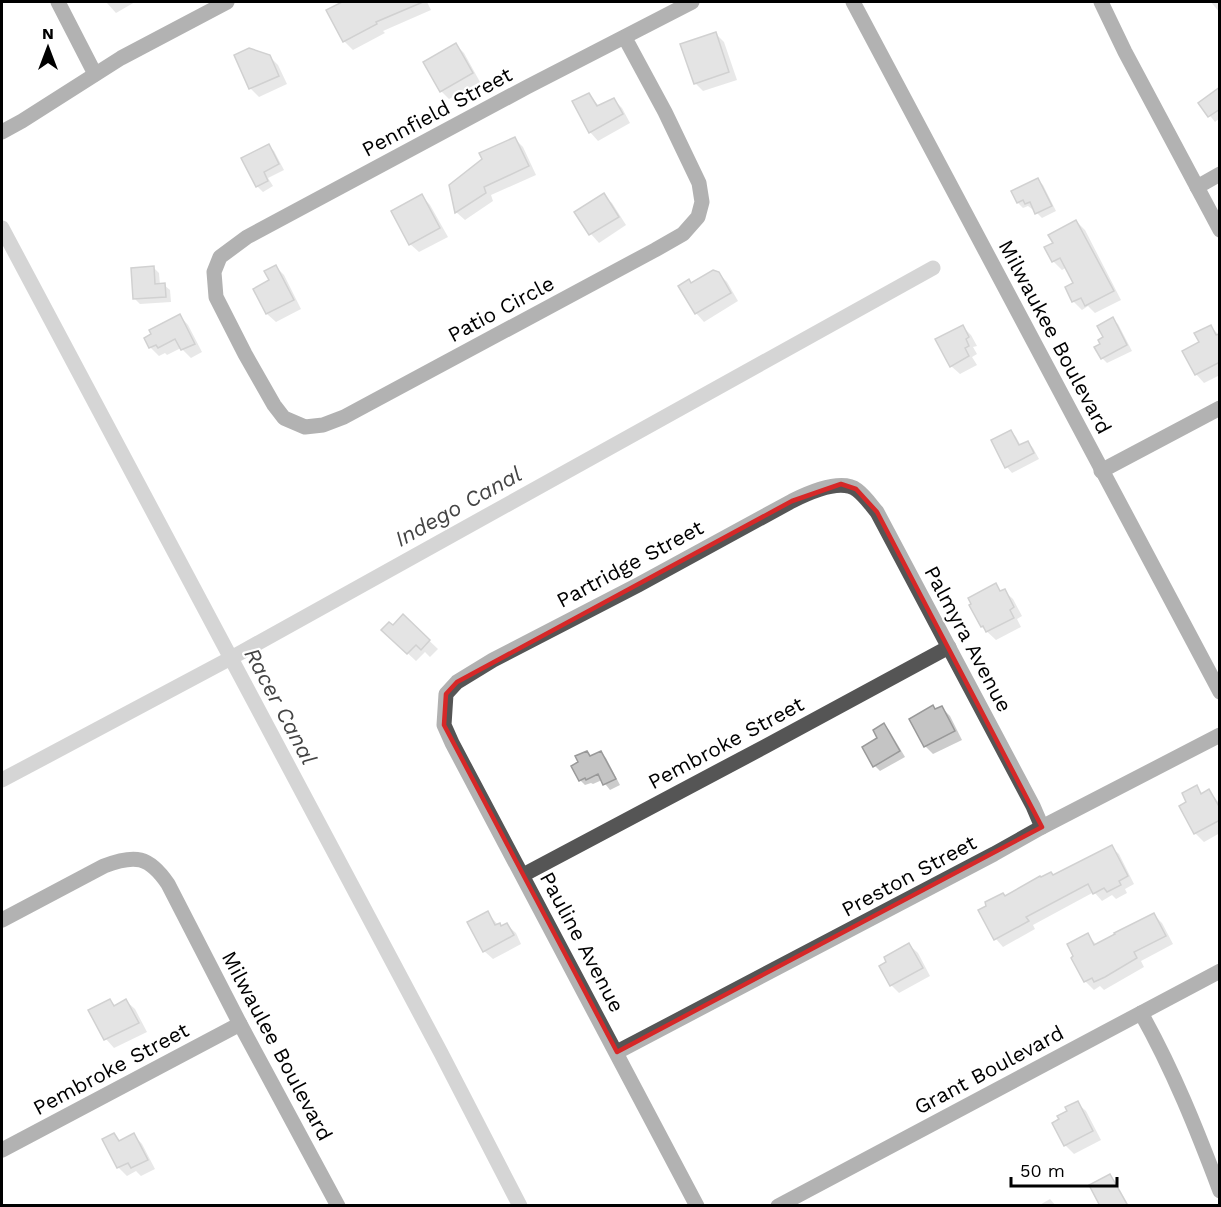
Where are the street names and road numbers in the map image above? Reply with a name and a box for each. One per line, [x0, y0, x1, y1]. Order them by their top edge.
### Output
street label: Pennfield Street [357, 61, 516, 162]
street label: Milwaukee Boulevard [994, 235, 1117, 438]
street label: Patio Circle [443, 270, 558, 347]
street label: Partridge Street [552, 514, 708, 613]
street label: Palmyra Avenue [919, 561, 1017, 716]
street label: Pembroke Street [644, 691, 808, 794]
street label: Preston Street [837, 829, 981, 922]
street label: Pauline Avenue [535, 867, 630, 1016]
street label: Milwaulee Boulevard [217, 947, 338, 1145]
street label: Pembroke Street [29, 1017, 193, 1120]
street label: Grant Boulevard [910, 1020, 1068, 1119]

